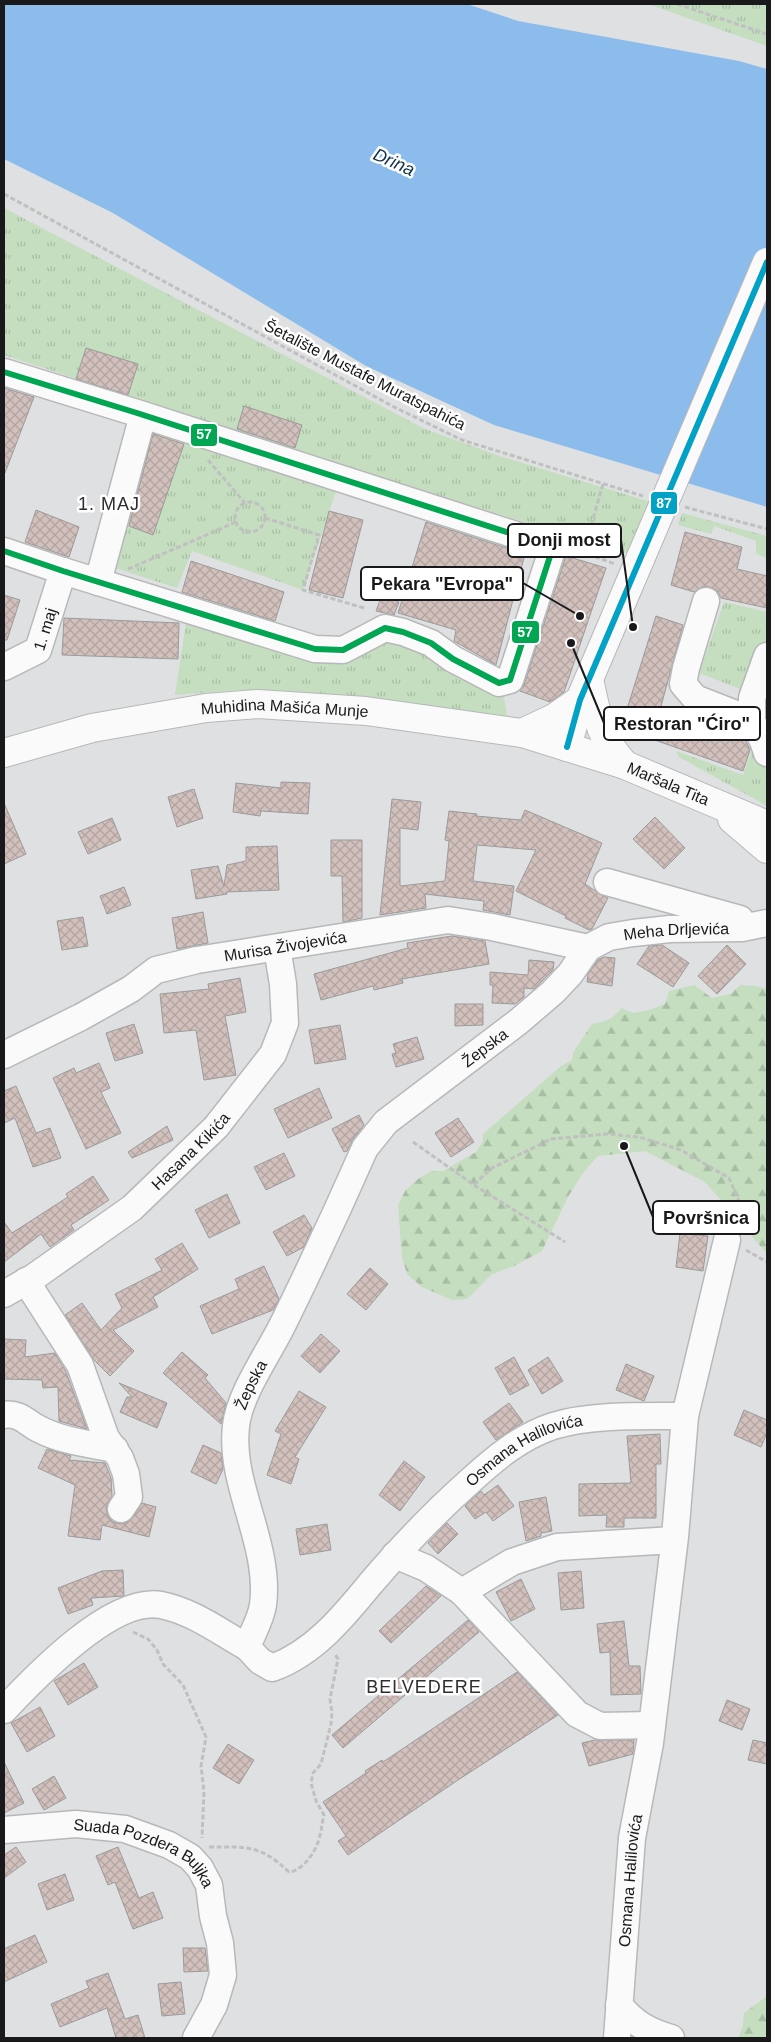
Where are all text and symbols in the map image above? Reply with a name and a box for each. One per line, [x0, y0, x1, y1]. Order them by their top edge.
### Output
water label: Drina [370, 144, 418, 180]
street label: Šetalište Mustafe Muratspahića [262, 316, 469, 433]
line badge: 57 [190, 423, 218, 447]
text: 57 [196, 426, 212, 442]
line badge: 87 [650, 491, 678, 515]
district label: 1. MAJ [78, 494, 140, 514]
text: 87 [656, 495, 672, 511]
callout: Donji most [508, 524, 621, 557]
text: Donji most [518, 530, 611, 550]
callout: Pekara "Evropa" [361, 567, 523, 600]
text: Pekara "Evropa" [371, 574, 513, 594]
street label: 1. maj [30, 606, 59, 652]
line badge: 57 [511, 620, 540, 644]
text: 57 [517, 624, 533, 640]
street label: Muhidina Mašića Munje [200, 695, 369, 720]
callout: Restoran "Ćiro" [604, 707, 760, 740]
text: Restoran "Ćiro" [614, 713, 750, 734]
street label: Maršala Tita [625, 758, 712, 808]
street label: Meha Drljevića [622, 920, 729, 943]
street label: Murisa Živojevića [223, 928, 348, 964]
street label: Žepska [458, 1025, 511, 1070]
street label: Hasana Kikića [148, 1109, 233, 1193]
callout: Površnica [653, 1201, 759, 1234]
text: Površnica [663, 1208, 750, 1228]
street label: Žepska [231, 1357, 270, 1412]
street label: Osmana Halilovića [462, 1411, 584, 1489]
district label: BELVEDERE [366, 1677, 482, 1697]
street label: Osmana Halilovića [615, 1813, 645, 1948]
street label: Suada Pozdera Buljka [73, 1815, 217, 1890]

